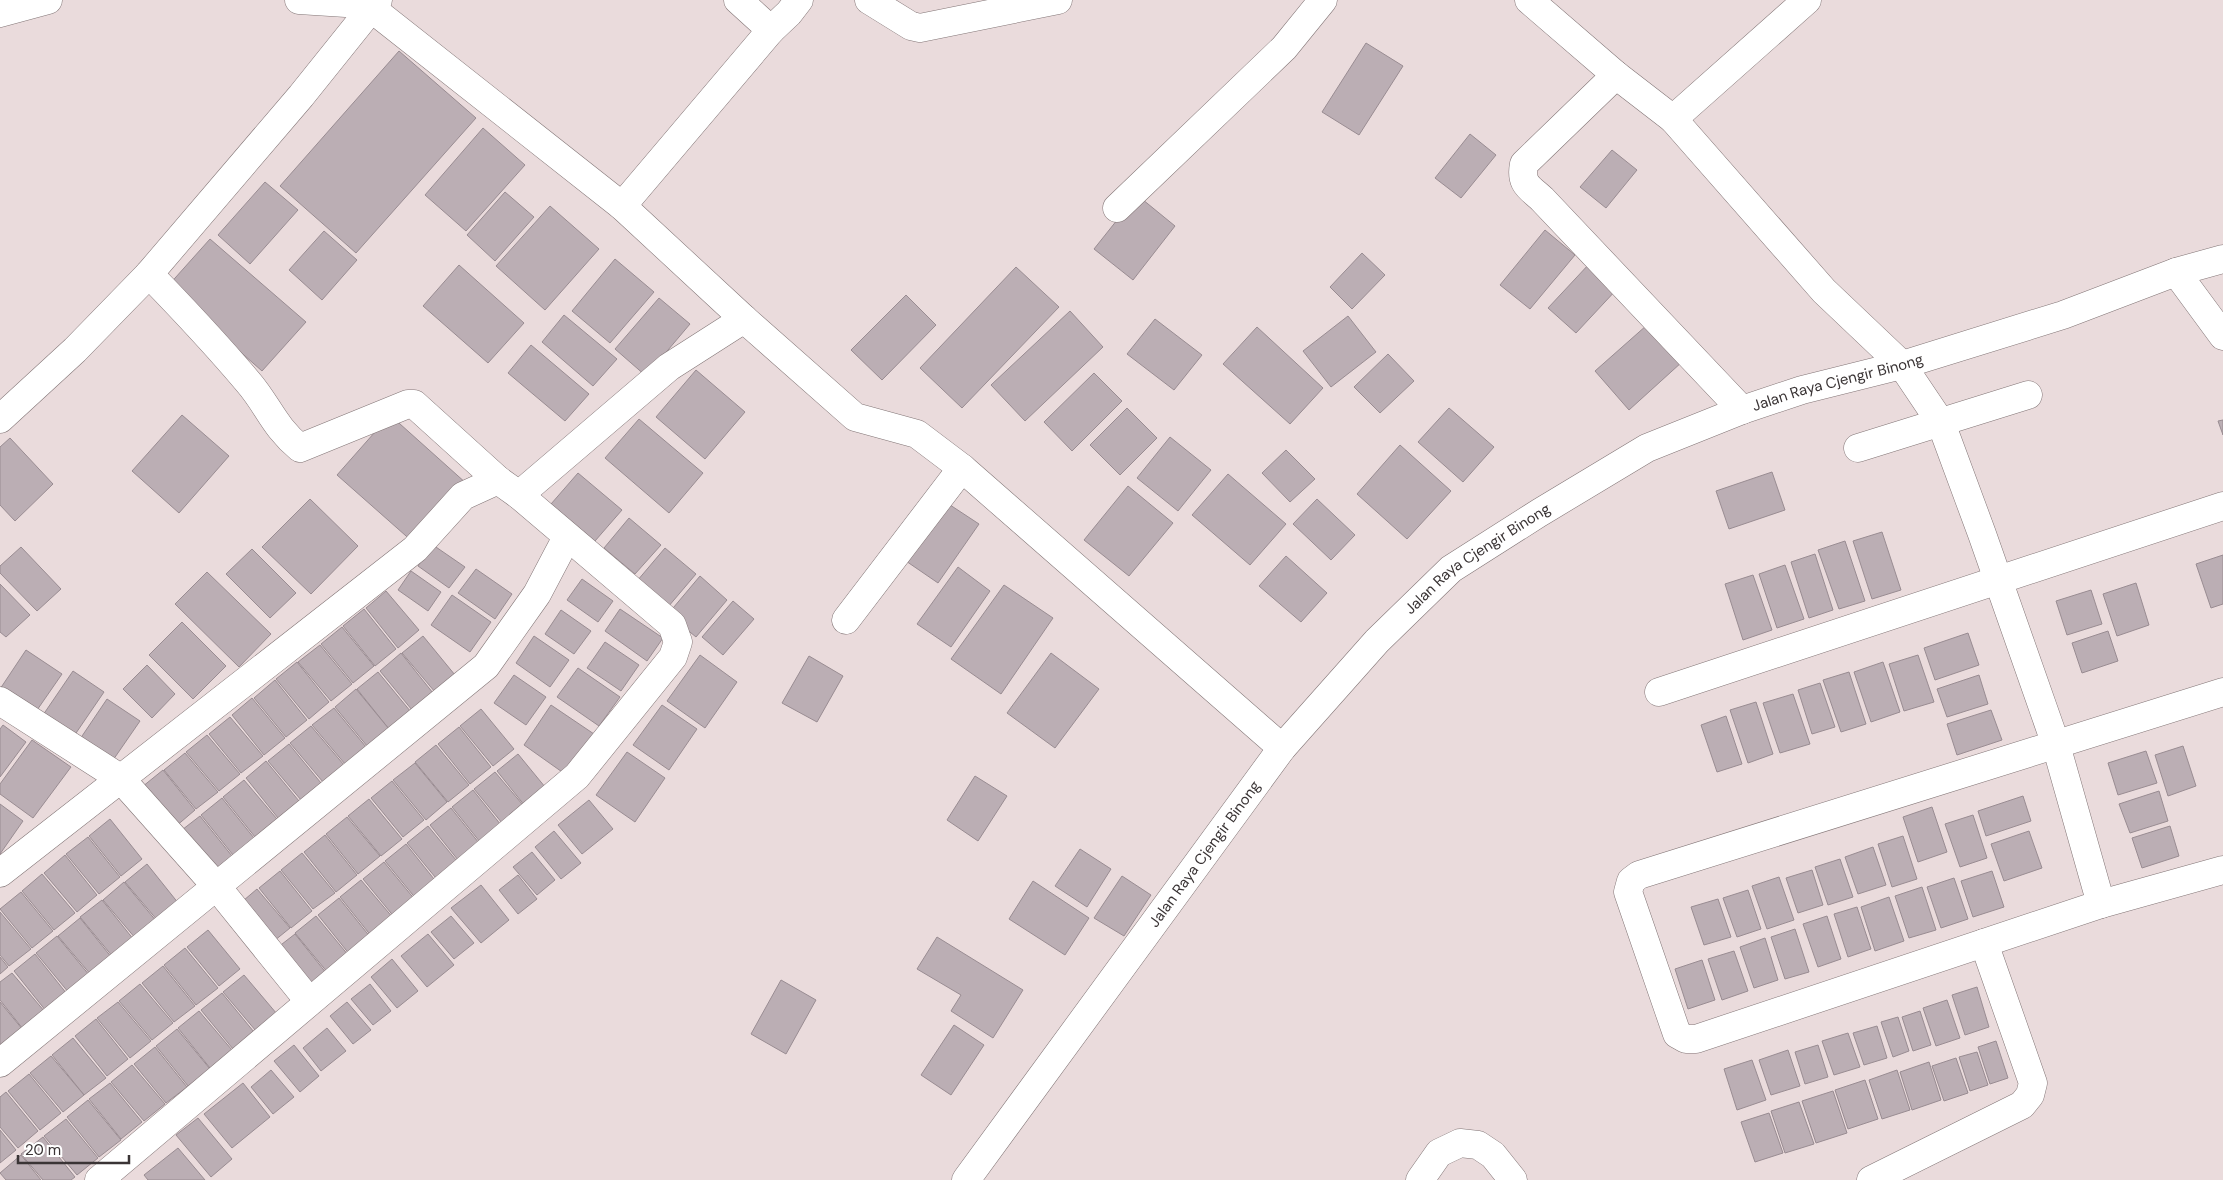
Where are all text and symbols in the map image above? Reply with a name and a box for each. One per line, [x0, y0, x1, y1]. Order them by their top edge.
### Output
street label: Jalan Raya Cjengir Binong [1750, 349, 1926, 416]
street label: Jalan Raya Cjengir Binong [1400, 498, 1554, 619]
street label: Jalan Raya Cjengir Binong [1144, 777, 1265, 931]
scale bar [18, 1132, 129, 1164]
text: 20 m [25, 1140, 61, 1160]

